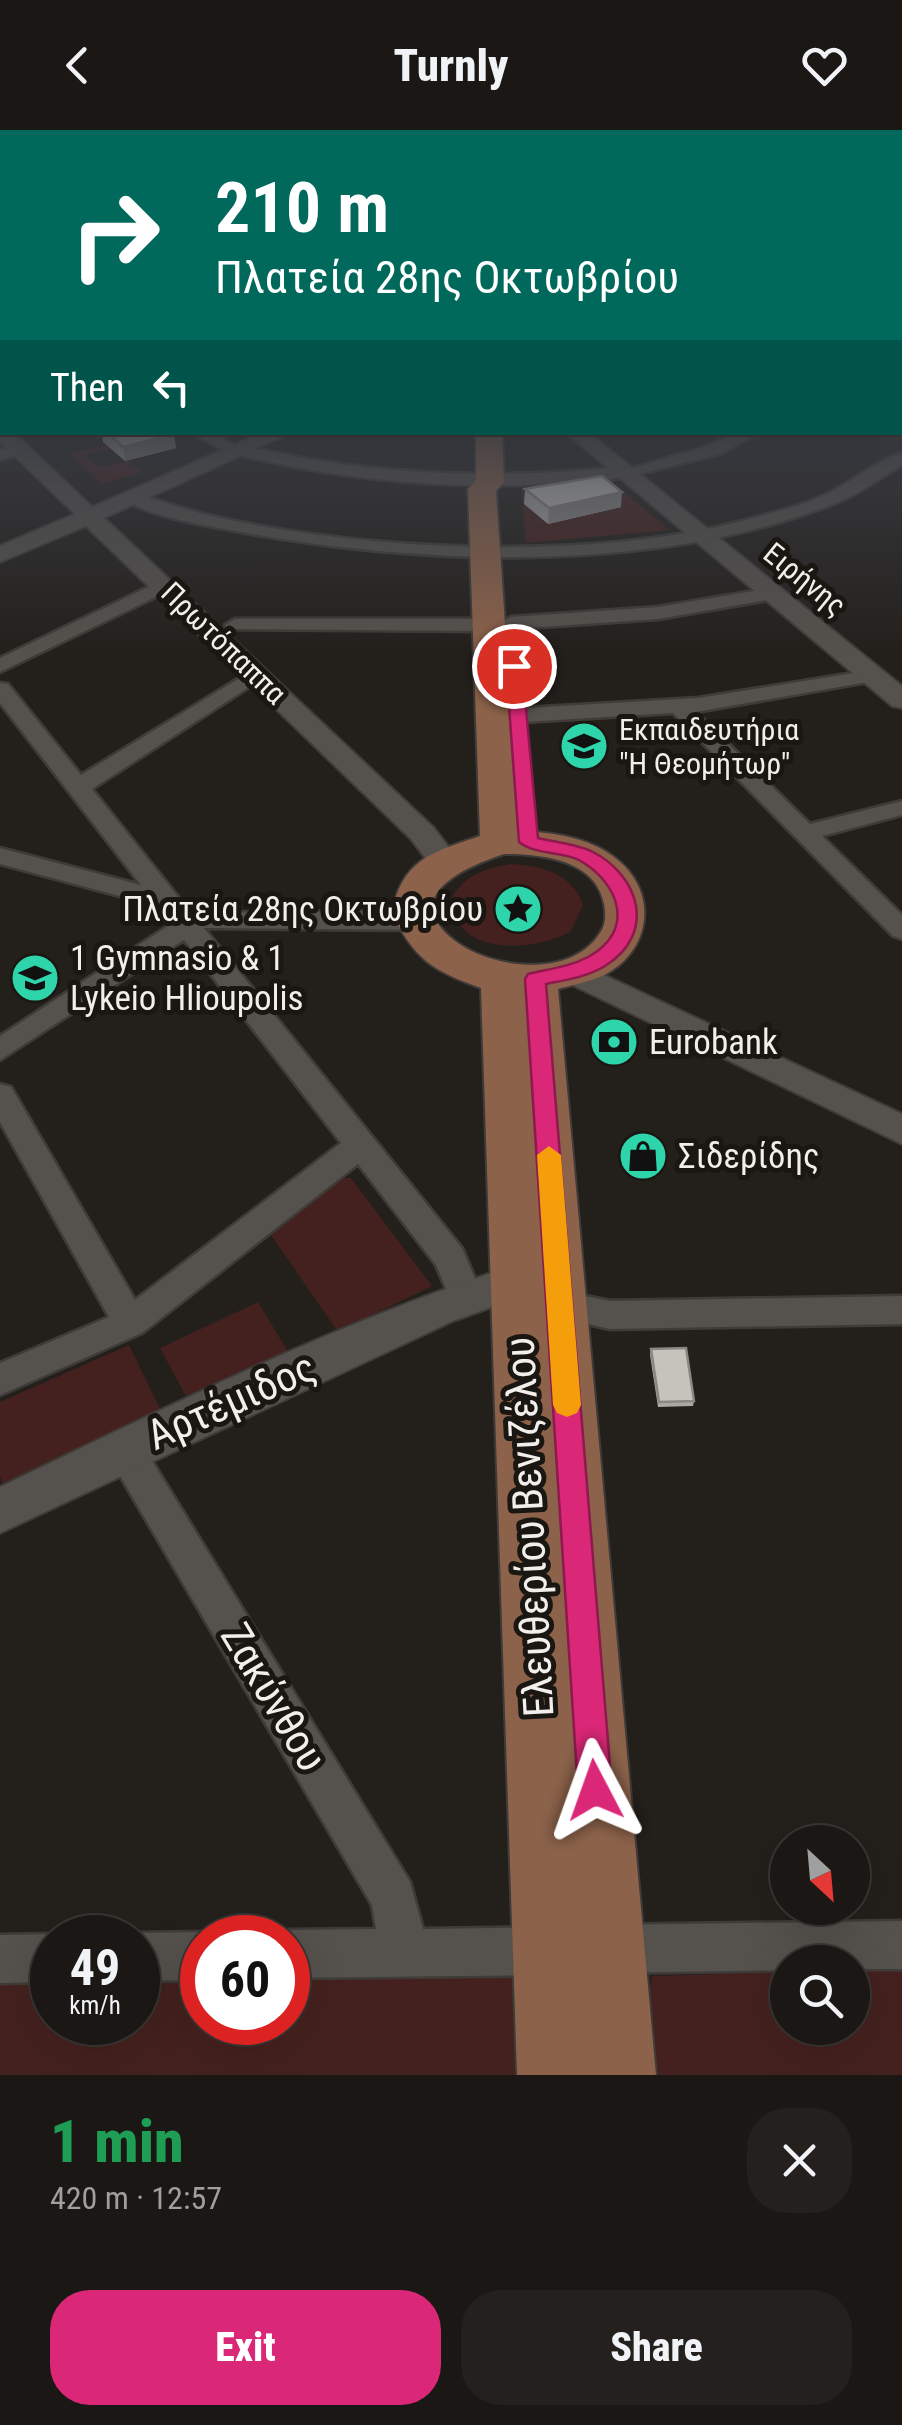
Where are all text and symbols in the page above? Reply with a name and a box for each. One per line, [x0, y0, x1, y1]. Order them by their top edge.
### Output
icon: back [50, 38, 105, 93]
icon: heart [797, 38, 852, 93]
text: Turnly [394, 39, 508, 92]
text: 210 m [215, 167, 389, 249]
icon: right [50, 170, 180, 300]
text: Πλατεία 28ης Οκτωβρίου [215, 251, 679, 304]
icon: left [144, 360, 199, 415]
text: Then [50, 366, 124, 410]
street label: Ειρήνης [757, 535, 853, 623]
street label: Πρωτόπαππα [154, 575, 294, 711]
pin [472, 624, 557, 709]
icon: arrive [487, 639, 542, 694]
place label: Εκπαιδευτήρια "Η Θεομήτωρ" [619, 712, 799, 781]
school or university icon: Εκπαιδευτήρια "Η Θεομήτωρ" [558, 720, 610, 772]
place icon: Πλατεία 28ης Οκτωβρίου [492, 883, 544, 935]
place label: Πλατεία 28ης Οκτωβρίου [122, 889, 483, 930]
place label: 1 Gymnasio & 1 Lykeio Hlioupolis [70, 938, 304, 1019]
school or university icon: 1 Gymnasio & 1 Lykeio Hlioupolis [9, 952, 61, 1004]
bank icon: Eurobank [588, 1016, 640, 1068]
place label: Eurobank [649, 1022, 778, 1063]
shop icon: Σιδερίδης [617, 1130, 669, 1182]
place label: Σιδερίδης [678, 1136, 819, 1177]
street label: Ελευθερίου Βενιζέλου [495, 1336, 563, 1718]
street label: Αρτέμιδος [139, 1342, 323, 1460]
street label: Ζακύνθου [211, 1614, 337, 1780]
position arrow [543, 1738, 647, 1842]
north arrow [770, 1825, 870, 1925]
map controls [770, 1825, 870, 2045]
speed limit sign: 60 [180, 1915, 310, 2045]
text: 49 [70, 1939, 120, 1997]
button: search [770, 1945, 870, 2045]
text: km/h [69, 1991, 121, 2020]
text: 1 min [50, 2106, 184, 2177]
button: close [747, 2108, 852, 2213]
text: 420 m · 12:57 [50, 2179, 222, 2217]
button: Exit [50, 2290, 441, 2405]
button: Share [461, 2290, 852, 2405]

